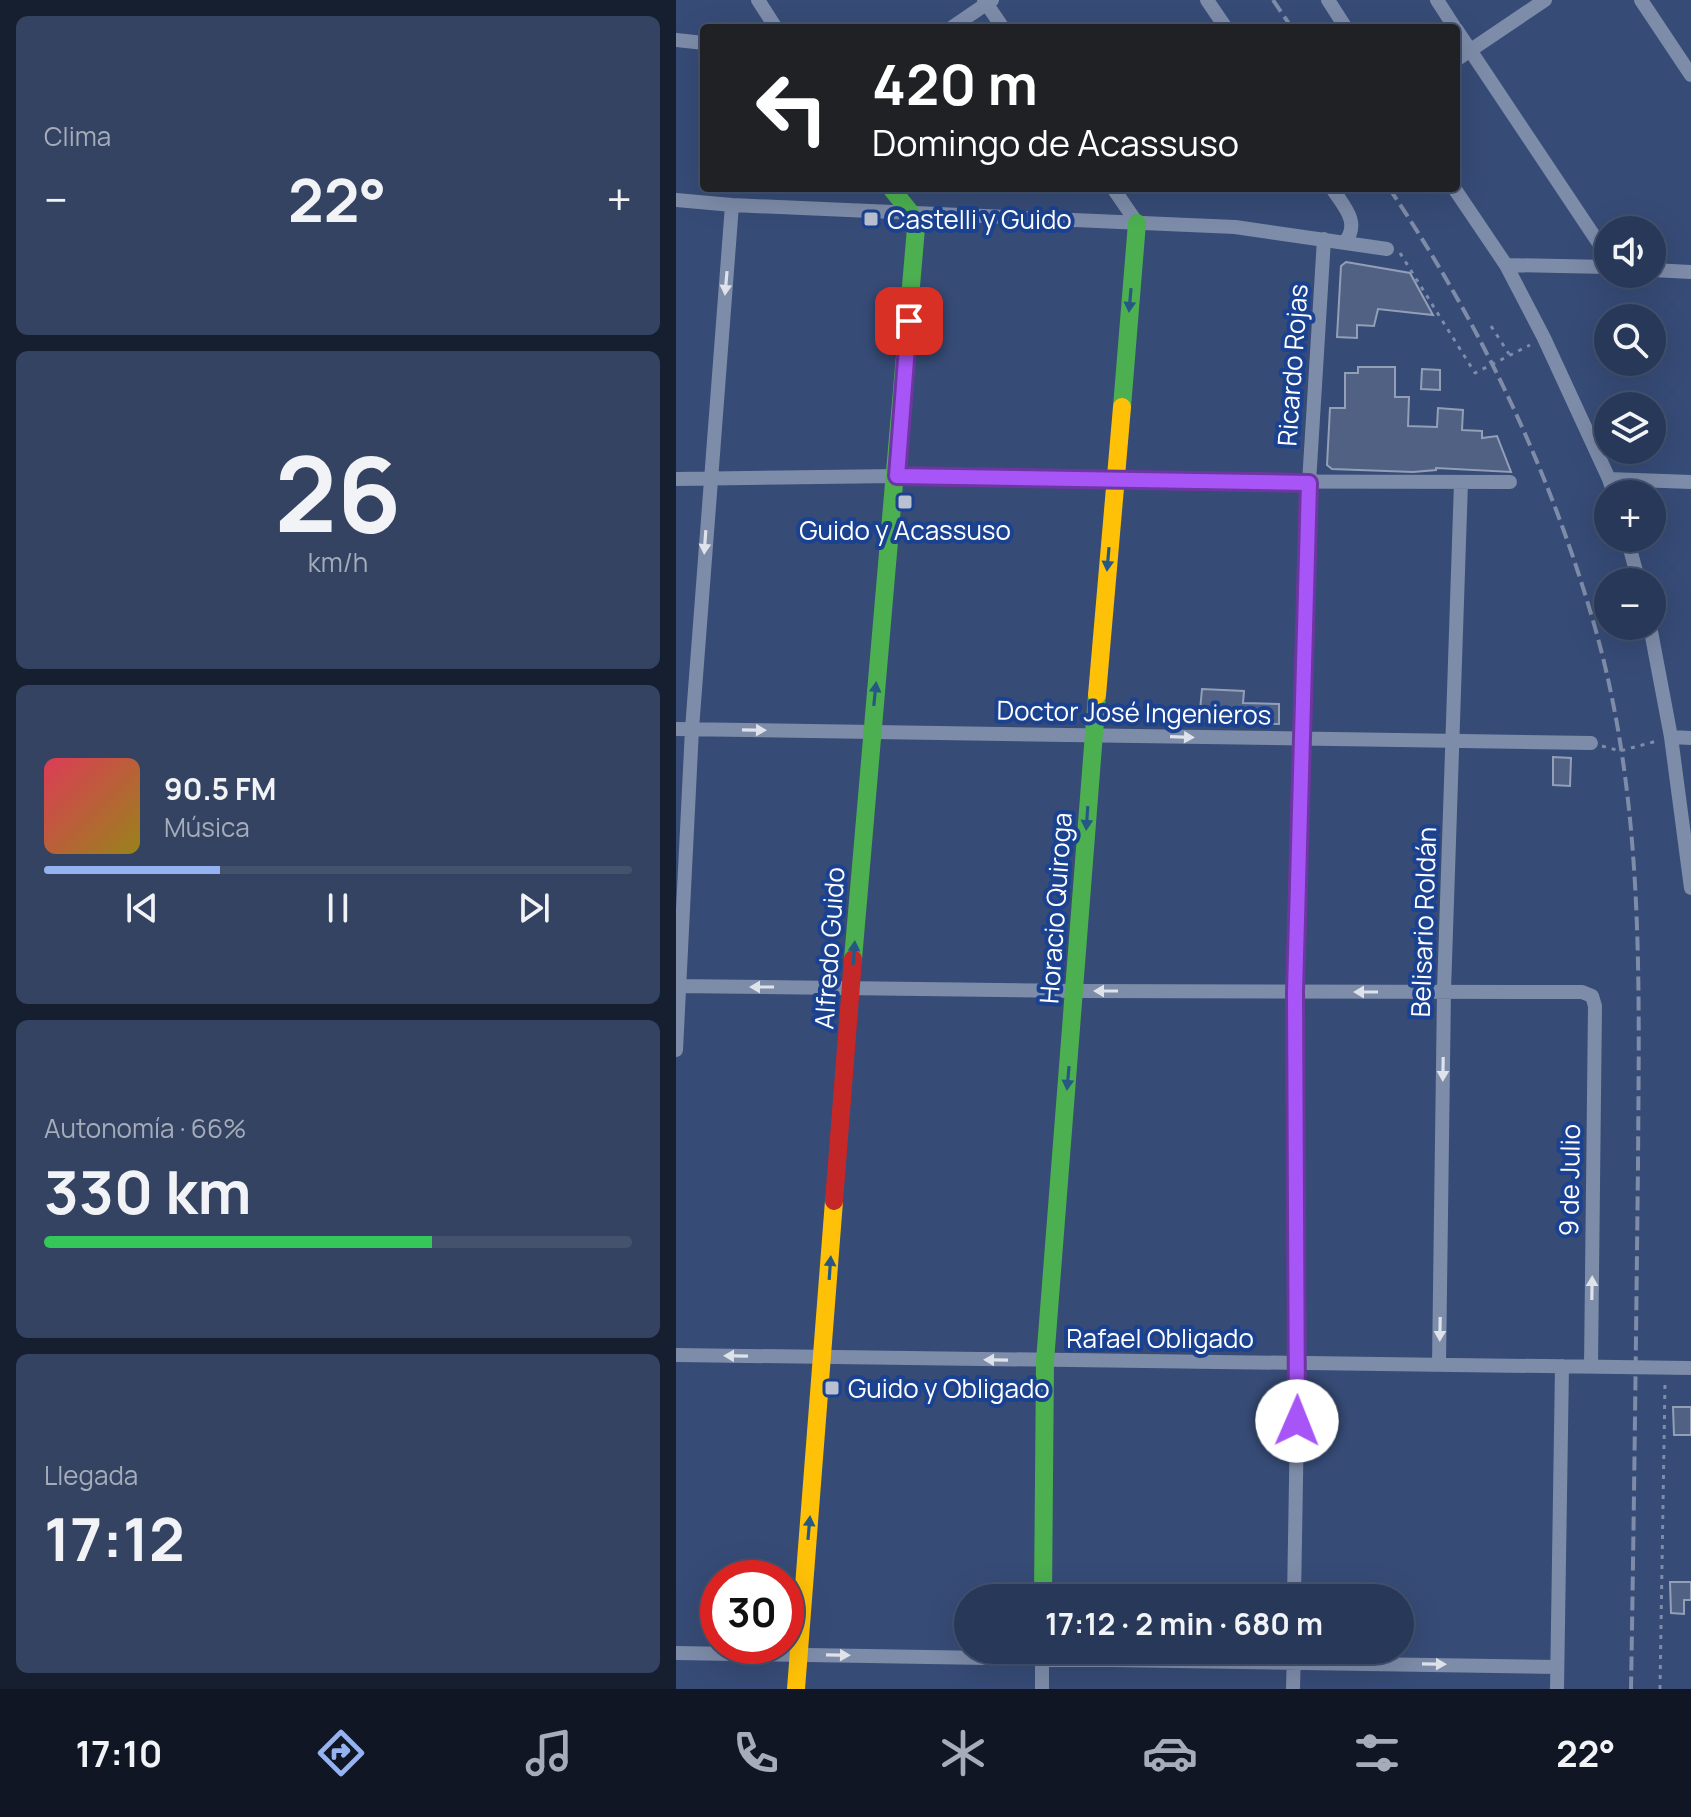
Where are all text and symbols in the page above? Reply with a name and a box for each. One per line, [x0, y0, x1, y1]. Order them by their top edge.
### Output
text: 420 m [872, 45, 1038, 122]
icon: left [740, 56, 844, 160]
text: Clima [44, 118, 111, 154]
text: Domingo de Acassuso [872, 118, 1239, 167]
text: 22° [288, 158, 386, 240]
text: − [44, 169, 68, 229]
text: + [607, 169, 632, 229]
place label: Castelli y Guido [887, 201, 1072, 237]
marker: Castelli y Guido [862, 210, 880, 228]
map controls [1594, 216, 1666, 640]
button: sound [1594, 216, 1666, 288]
one-way arrow [719, 271, 732, 296]
street label: Ricardo Rojas [1268, 283, 1316, 447]
pin [875, 287, 943, 355]
one-way arrow [1124, 288, 1137, 313]
icon: arrive [887, 299, 931, 343]
button: search [1594, 304, 1666, 376]
button: layers [1594, 392, 1666, 464]
text: 26 [275, 421, 401, 563]
button: + [1594, 480, 1666, 552]
marker: Guido y Acassuso [896, 493, 914, 511]
place label: Guido y Acassuso [799, 512, 1011, 548]
one-way arrow [698, 530, 711, 555]
text: km/h [308, 544, 368, 580]
one-way arrow [1101, 547, 1114, 572]
button: − [1594, 568, 1666, 640]
one-way arrow [869, 681, 882, 706]
street label: Doctor José Ingenieros [996, 692, 1272, 732]
one-way arrow [742, 724, 767, 736]
one-way arrow [1170, 731, 1195, 744]
text: 90.5 FM [164, 768, 276, 809]
one-way arrow [1080, 806, 1093, 831]
text: Música [164, 809, 250, 845]
street label: Horacio Quiroga [1030, 811, 1080, 1005]
street label: Belisario Roldán [1402, 826, 1444, 1018]
street label: Alfredo Guido [805, 866, 853, 1030]
icon: previous [120, 886, 164, 930]
icon: pause [316, 886, 360, 930]
icon: next [512, 886, 556, 930]
one-way arrow [848, 940, 861, 965]
one-way arrow [749, 981, 774, 993]
one-way arrow [1093, 985, 1118, 997]
one-way arrow [1353, 985, 1378, 998]
one-way arrow [1437, 1057, 1450, 1082]
one-way arrow [1061, 1066, 1074, 1091]
text: Autonomía · 66% [44, 1110, 246, 1146]
street label: 9 de Julio [1550, 1124, 1588, 1236]
text: 330 km [44, 1150, 251, 1232]
one-way arrow [824, 1255, 837, 1280]
one-way arrow [1586, 1275, 1598, 1300]
one-way arrow [1434, 1317, 1446, 1342]
street label: Rafael Obligado [1066, 1320, 1254, 1356]
one-way arrow [723, 1350, 748, 1362]
one-way arrow [983, 1354, 1008, 1366]
place label: Guido y Obligado [848, 1370, 1050, 1406]
marker: Guido y Obligado [823, 1379, 841, 1397]
position arrow [1255, 1379, 1339, 1463]
text: Llegada [44, 1457, 138, 1493]
text: 17:12 [44, 1497, 185, 1579]
one-way arrow [803, 1515, 816, 1540]
speed limit sign: 30 [700, 1560, 804, 1664]
text: 17:12 · 2 min · 680 m [1045, 1603, 1323, 1644]
one-way arrow [826, 1649, 851, 1661]
one-way arrow [1422, 1658, 1447, 1670]
icon: directions [313, 1725, 369, 1781]
icon: music [521, 1725, 577, 1781]
icon: phone [728, 1725, 784, 1781]
icon: climate [935, 1725, 991, 1781]
icon: car [1142, 1725, 1198, 1781]
icon: filters [1349, 1725, 1405, 1781]
text: 17:10 [76, 1729, 162, 1778]
text: 22° [1556, 1729, 1615, 1778]

